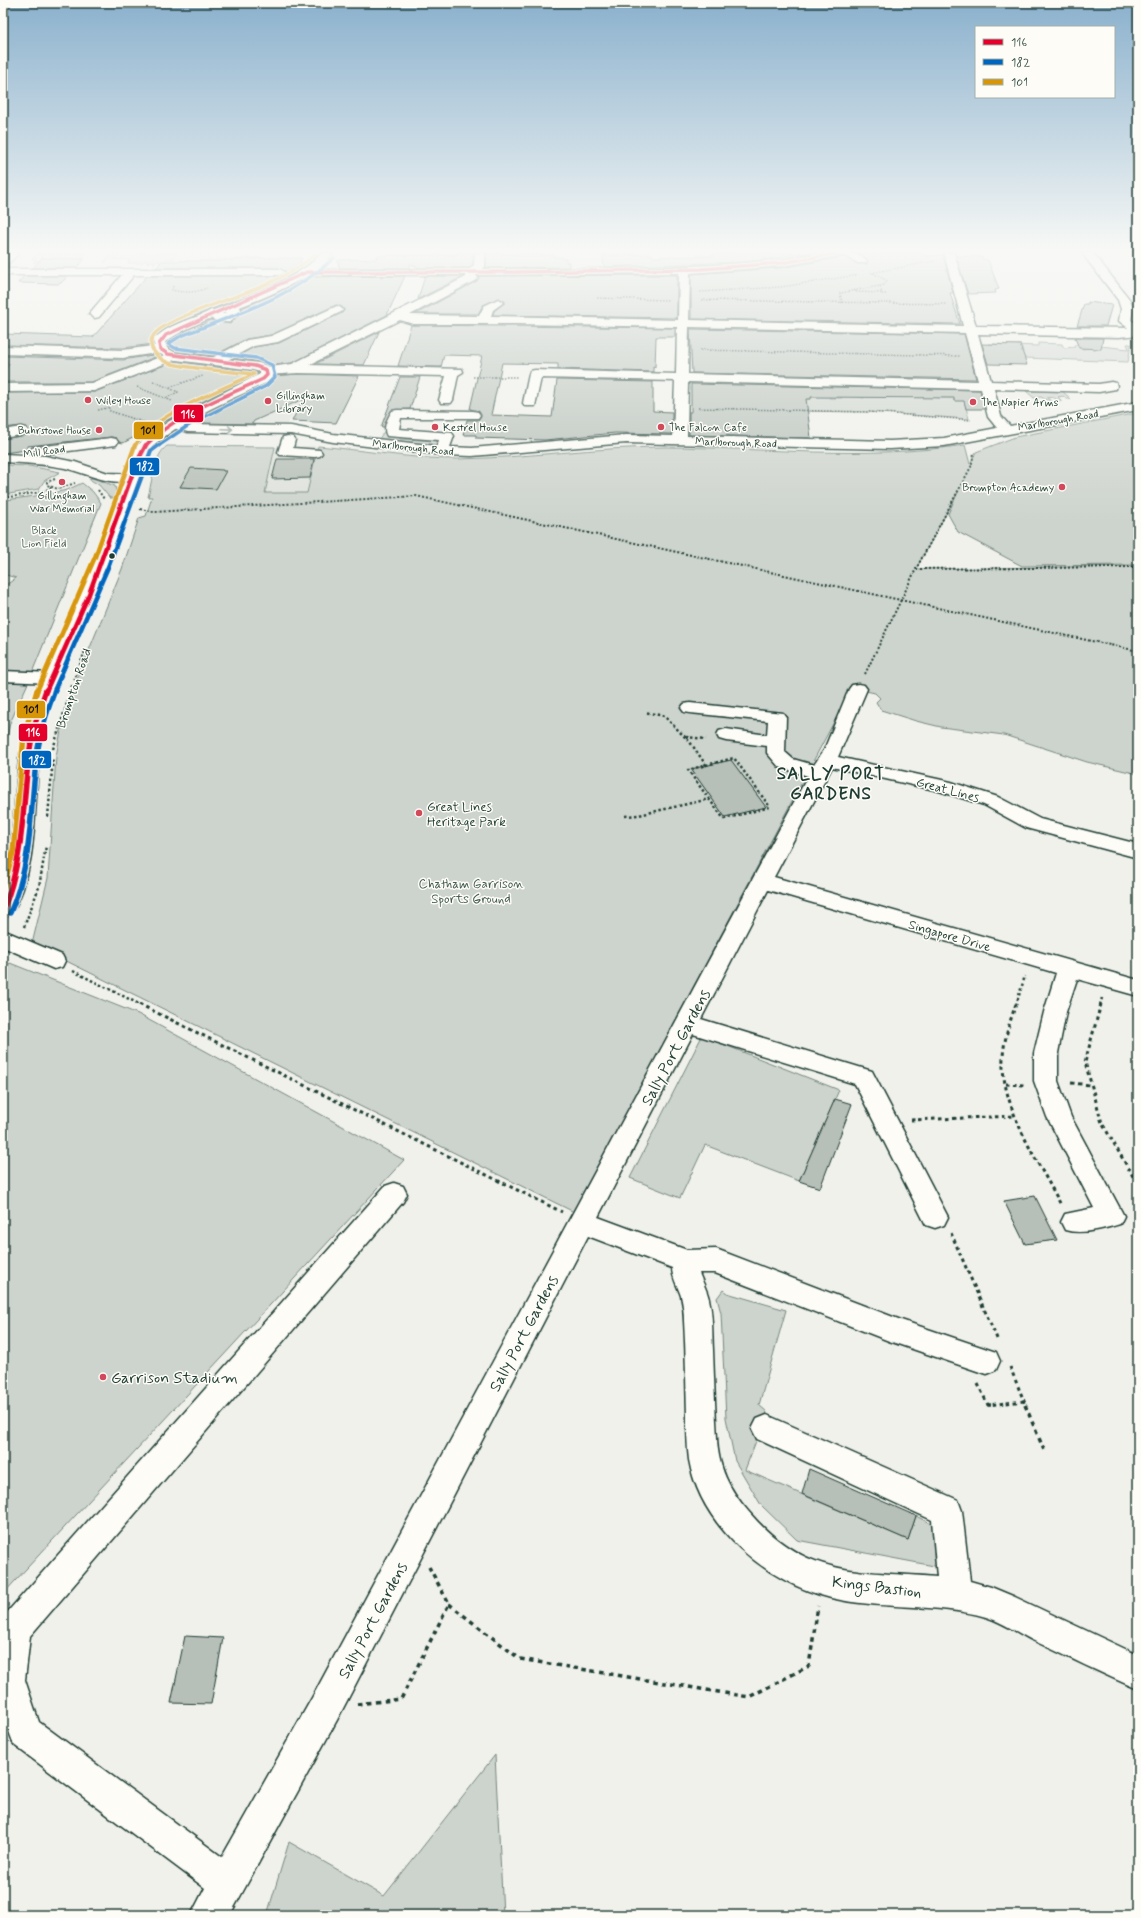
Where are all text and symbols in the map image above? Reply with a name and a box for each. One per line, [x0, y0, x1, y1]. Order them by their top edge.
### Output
legend [975, 26, 1115, 98]
text: 116 [1011, 35, 1028, 51]
text: 182 [1011, 55, 1030, 71]
text: 101 [1011, 75, 1028, 91]
place label: Gillingham Library [276, 389, 325, 416]
place label: Wiley House [96, 394, 151, 408]
marker: Wiley House [83, 395, 93, 405]
marker: Gillingham Library [263, 396, 273, 406]
place label: The Napier Arms [981, 396, 1059, 410]
marker: The Napier Arms [968, 397, 978, 407]
line badge: 116 [173, 404, 204, 423]
street label: Marlborough Road [1017, 407, 1100, 435]
text: 116 [181, 408, 195, 422]
line badge: 101 [133, 421, 164, 440]
place label: Kestrel House [443, 421, 508, 435]
place label: The Falcon Cafe [669, 421, 747, 435]
marker: Kestrel House [430, 422, 440, 432]
marker: The Falcon Cafe [656, 422, 666, 432]
place label: Buhrstone House [18, 424, 91, 438]
text: 101 [140, 424, 156, 438]
marker: Buhrstone House [94, 425, 104, 435]
one-way arrow [220, 425, 233, 433]
street label: Marlborough Road [695, 435, 777, 451]
street label: Marlborough Road [371, 437, 454, 459]
street label: Mill Road [22, 442, 66, 462]
line badge: 182 [129, 457, 160, 476]
text: 182 [136, 460, 154, 474]
marker: Gillingham War Memorial [57, 477, 67, 487]
place label: Brompton Academy [962, 481, 1054, 495]
marker: Brompton Academy [1057, 482, 1067, 492]
place label: Gillingham War Memorial [30, 489, 94, 516]
park label: Black Lion Field [21, 524, 67, 551]
unlabelled marker [107, 551, 117, 561]
street label: Brompton Road [53, 646, 96, 731]
line badge: 101 [16, 700, 46, 719]
text: 101 [23, 703, 39, 717]
line badge: 116 [18, 723, 48, 742]
text: 116 [26, 726, 40, 740]
line badge: 182 [21, 750, 52, 769]
text: 182 [28, 754, 46, 768]
district label: SALLY PORT GARDENS [777, 763, 885, 805]
street label: Great Lines [914, 774, 981, 807]
place label: Great Lines Heritage Park [427, 799, 506, 831]
marker: Great Lines Heritage Park [414, 808, 424, 818]
park label: Chatham Garrison Sports Ground [419, 876, 523, 908]
street label: Singapore Drive [906, 917, 993, 957]
street label: Sally Port Gardens [637, 986, 716, 1110]
street label: Sally Port Gardens [485, 1272, 564, 1396]
place label: Garrison Stadium [111, 1368, 238, 1389]
marker: Garrison Stadium [98, 1372, 108, 1382]
street label: Sally Port Gardens [334, 1559, 413, 1683]
street label: Kings Bastion [831, 1572, 923, 1604]

